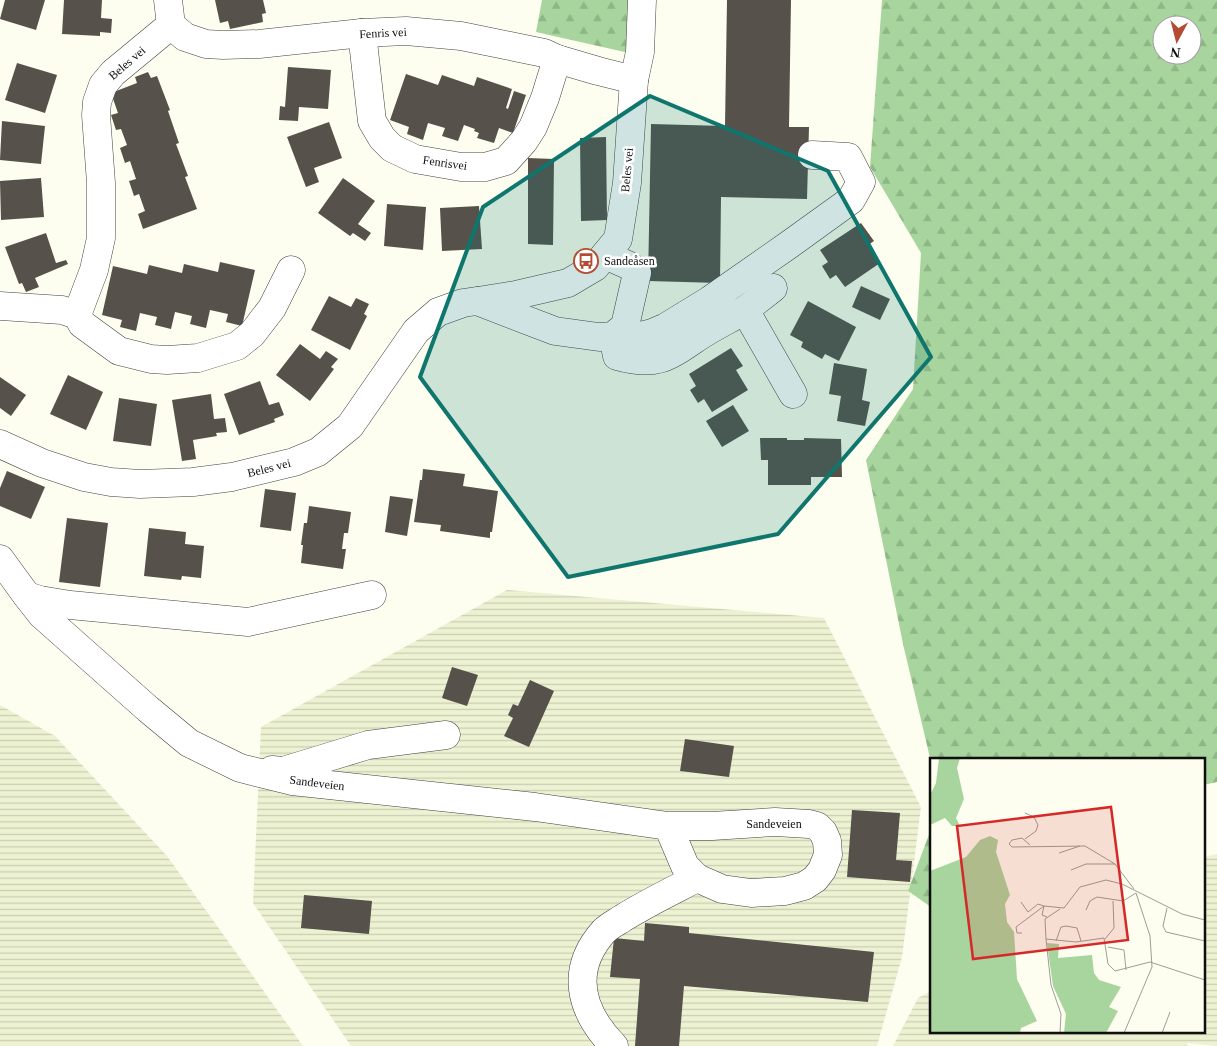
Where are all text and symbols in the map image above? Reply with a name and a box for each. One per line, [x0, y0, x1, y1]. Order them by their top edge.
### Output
north arrow [1152, 15, 1202, 65]
street label: Fenris vei [359, 25, 408, 41]
street label: Beles vei [106, 43, 149, 83]
text: N [1170, 44, 1181, 60]
street label: Beles vei [618, 147, 636, 193]
street label: Fenrisvei [422, 153, 469, 173]
bus stop icon: Sandeåsen [573, 248, 599, 274]
place label: Sandeåsen [604, 254, 655, 268]
street label: Beles vei [246, 456, 293, 480]
inset map [930, 758, 1204, 1034]
street label: Sandeveien [289, 773, 345, 793]
street label: Sandeveien [746, 817, 802, 831]

